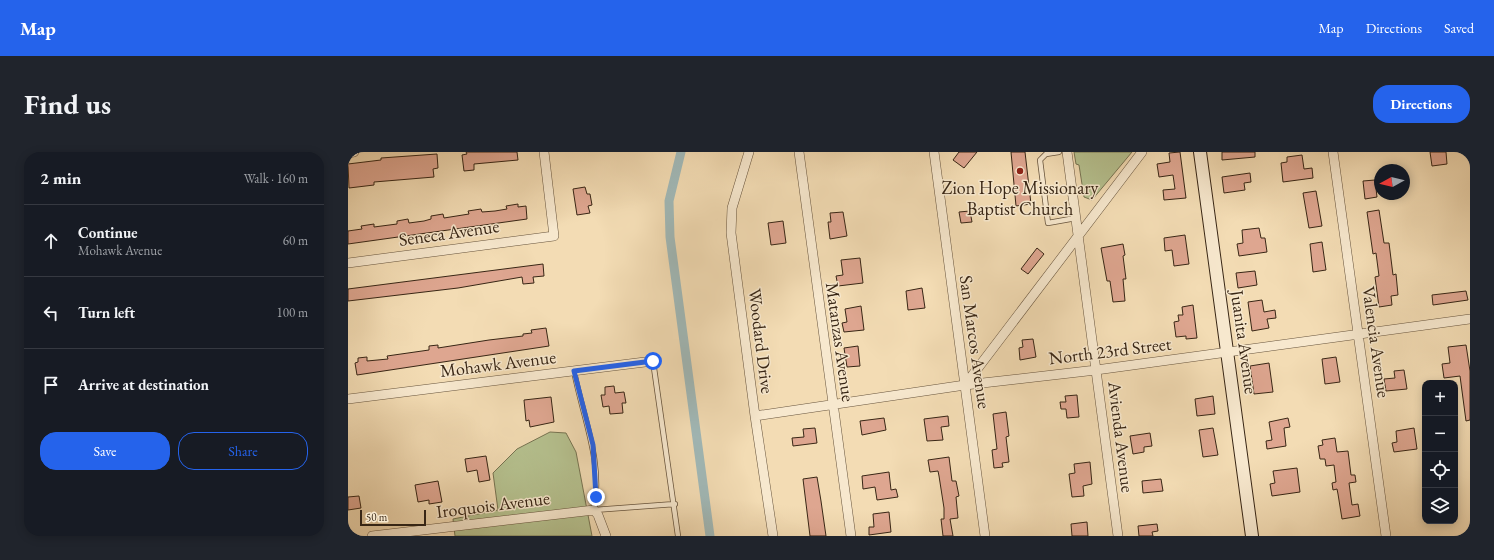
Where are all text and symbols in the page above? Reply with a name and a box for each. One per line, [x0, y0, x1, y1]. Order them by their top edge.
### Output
text: Map [20, 16, 56, 41]
text: Map [1318, 19, 1344, 37]
text: Directions [1366, 19, 1422, 37]
text: Saved [1444, 19, 1474, 37]
button: Directions [1373, 85, 1470, 123]
text: Find us [24, 86, 111, 122]
north arrow [1374, 164, 1410, 200]
marker: Zion Hope Missionary Baptist Church [1015, 166, 1025, 176]
text: 2 min [40, 167, 81, 189]
text: Walk · 160 m [244, 170, 308, 187]
place label: Zion Hope Missionary Baptist Church [942, 176, 1099, 220]
street label: Seneca Avenue [397, 214, 501, 251]
text: Continue [78, 223, 138, 242]
icon: ahead [40, 230, 62, 252]
text: 60 m [283, 232, 308, 249]
text: Mohawk Avenue [78, 242, 162, 259]
street label: San Marcos Avenue [955, 274, 996, 410]
street label: Matanzas Avenue [821, 281, 860, 403]
street label: Valencia Avenue [1357, 285, 1396, 399]
street label: Juanita Avenue [1226, 286, 1263, 395]
street label: Woodard Drive [744, 287, 779, 395]
icon: left [40, 302, 62, 324]
text: Turn left [78, 303, 135, 322]
text: 100 m [277, 304, 308, 321]
street label: North 23rd Street [1047, 332, 1173, 369]
street label: Mohawk Avenue [439, 345, 557, 382]
route start [644, 352, 662, 370]
icon: arrive [40, 374, 62, 396]
text: Arrive at destination [78, 375, 209, 394]
street label: Avienda Avenue [1103, 379, 1140, 494]
map controls [1422, 380, 1458, 524]
button: + [1422, 380, 1458, 416]
button: − [1422, 416, 1458, 452]
button: Save [40, 432, 170, 470]
button: Share [178, 432, 308, 470]
button: locate [1422, 452, 1458, 488]
street label: Iroquois Avenue [435, 486, 551, 523]
route end [587, 488, 605, 506]
button: layers [1422, 488, 1458, 524]
scale bar [360, 508, 426, 527]
text: 50 m [366, 510, 387, 524]

